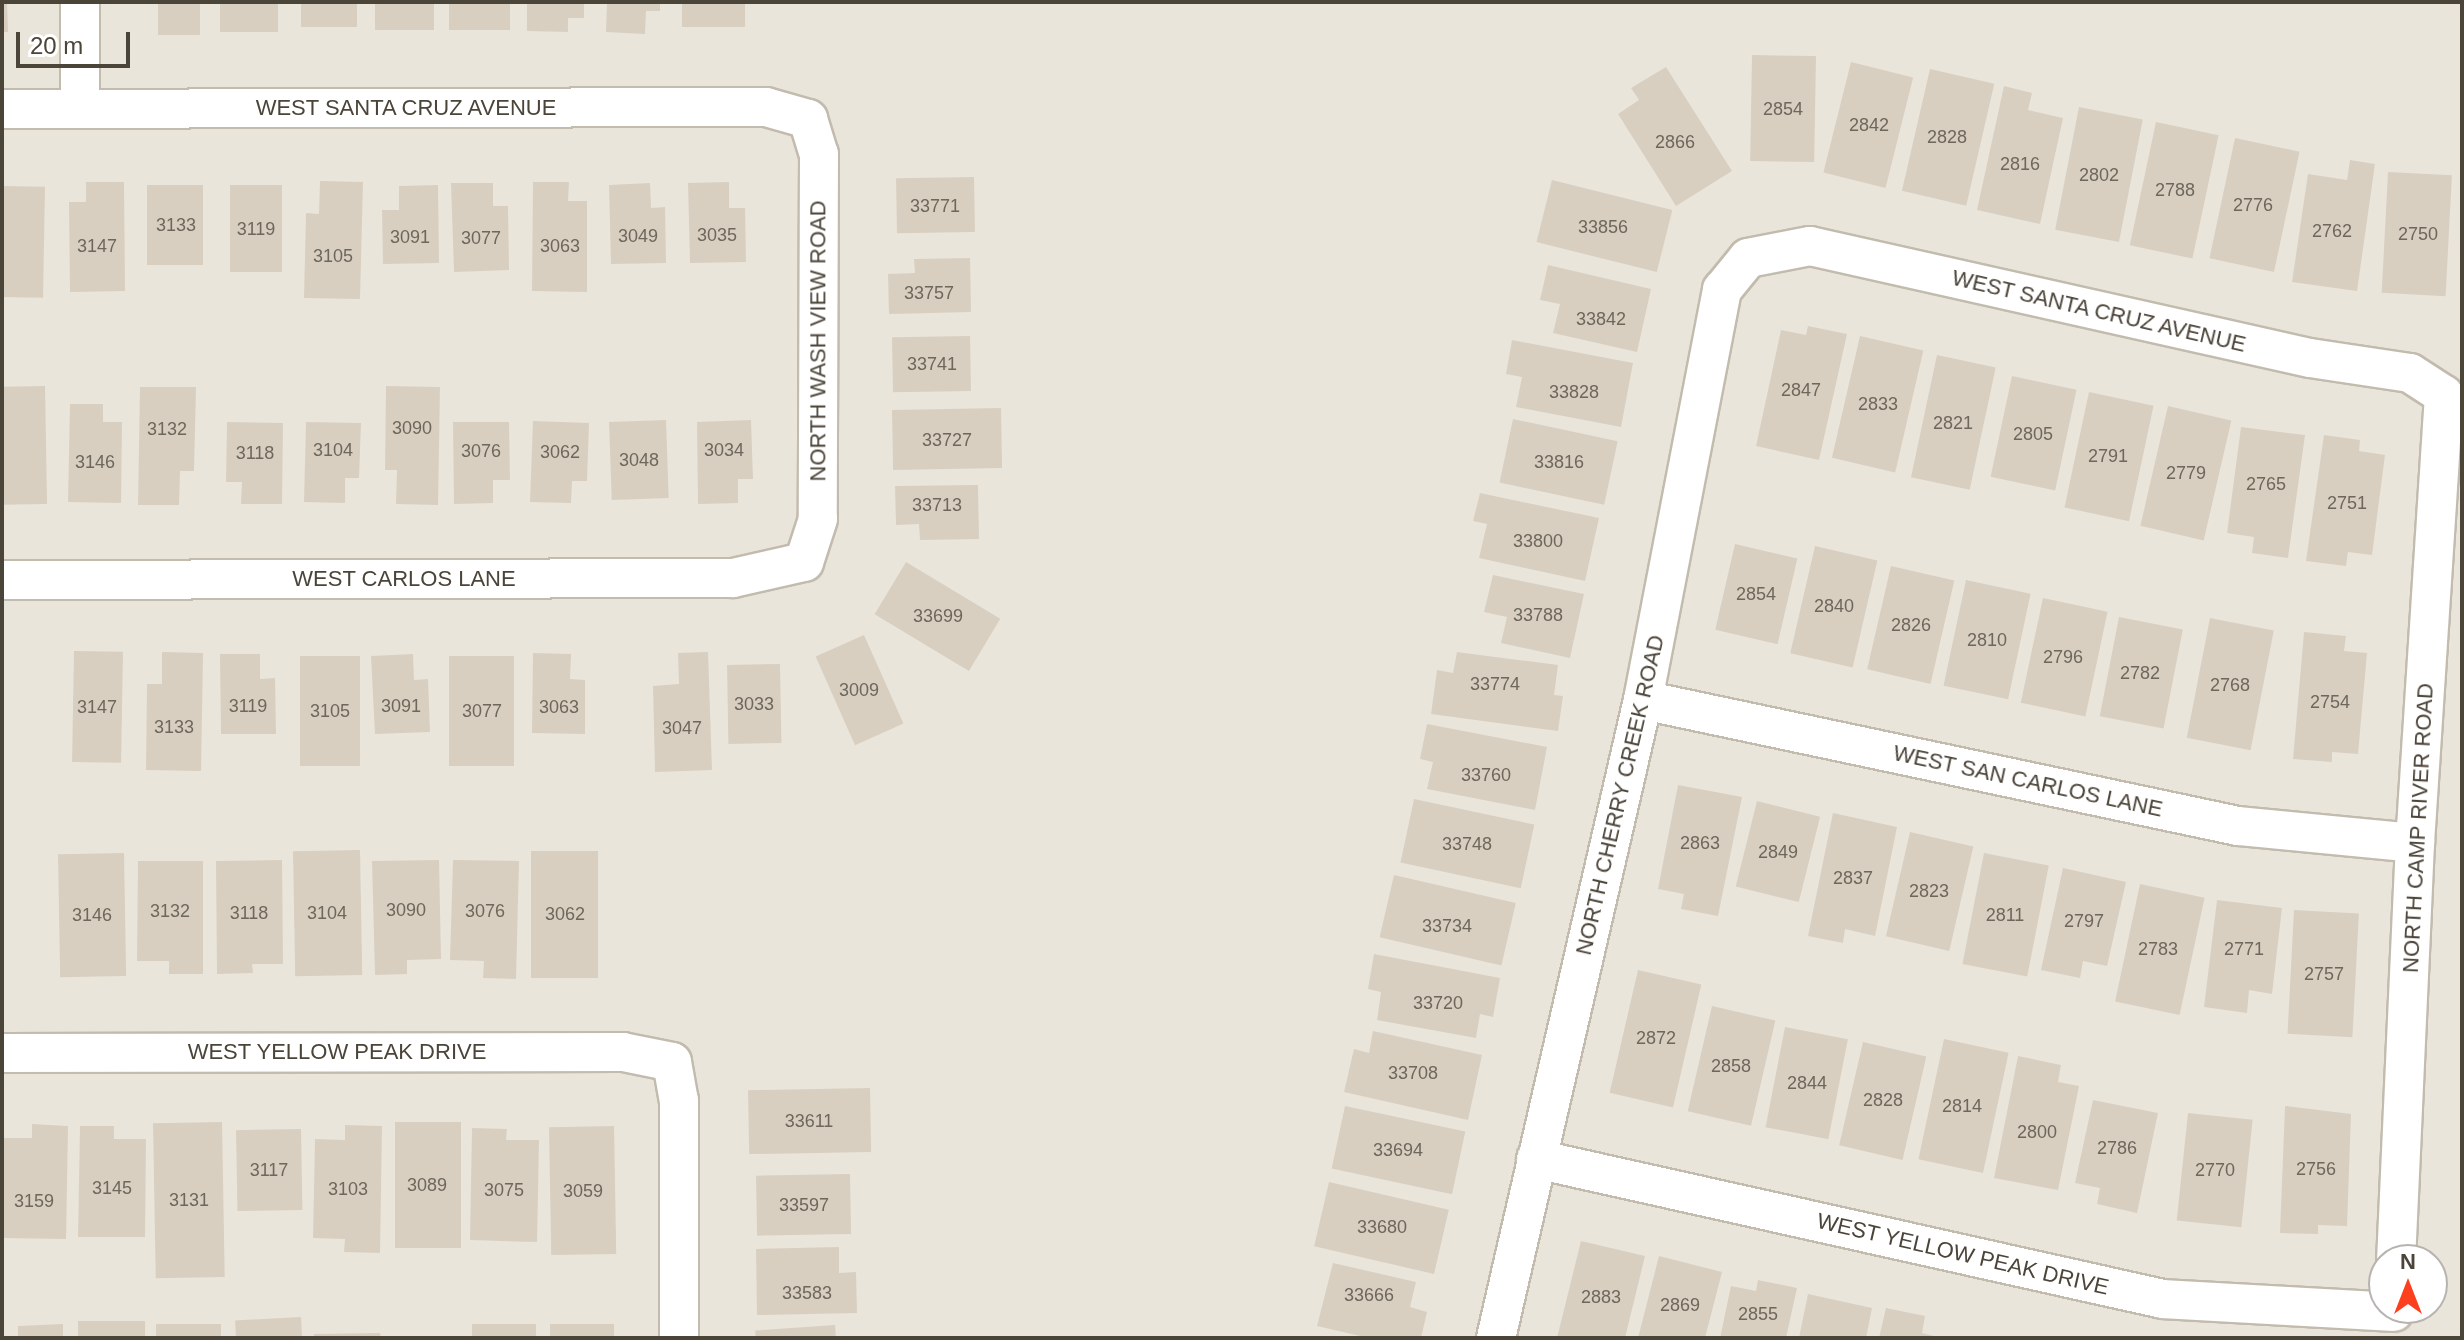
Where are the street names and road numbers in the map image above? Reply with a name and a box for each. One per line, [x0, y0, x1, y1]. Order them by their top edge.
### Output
street label: WEST SANTA CRUZ AVENUE [254, 95, 558, 121]
street label: NORTH WASH VIEW ROAD [805, 200, 831, 482]
street label: WEST SANTA CRUZ AVENUE [1948, 264, 2250, 358]
street label: WEST CARLOS LANE [292, 566, 516, 592]
street label: NORTH CHERRY CREEK ROAD [1570, 632, 1670, 958]
street label: NORTH CAMP RIVER ROAD [2397, 682, 2439, 974]
street label: WEST SAN CARLOS LANE [1891, 739, 2165, 823]
street label: WEST YELLOW PEAK DRIVE [187, 1039, 487, 1065]
street label: WEST YELLOW PEAK DRIVE [1814, 1207, 2112, 1301]

